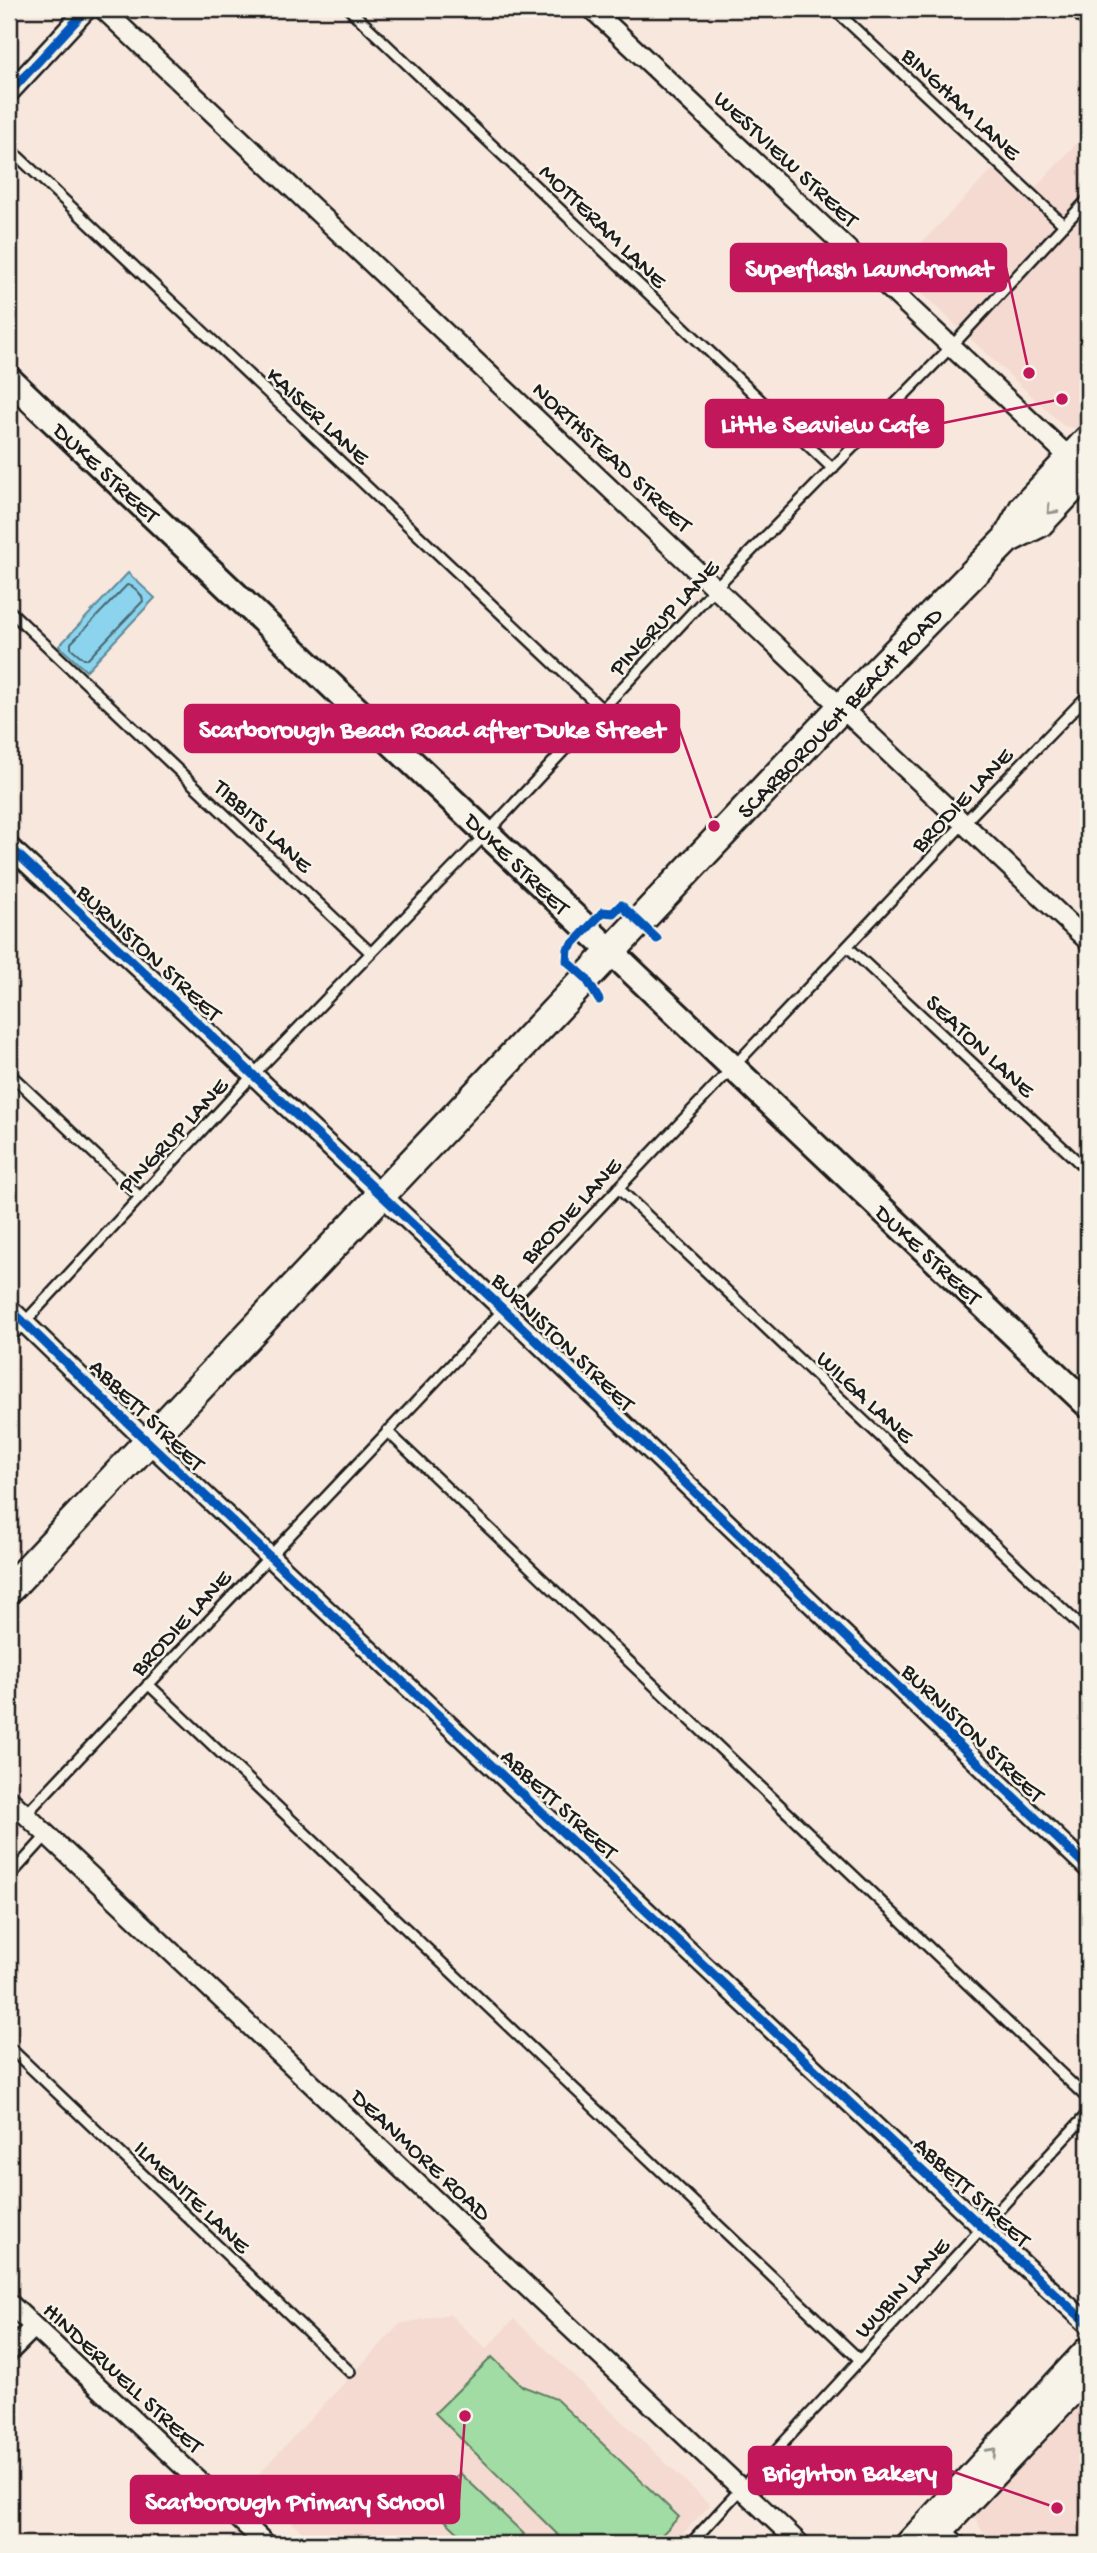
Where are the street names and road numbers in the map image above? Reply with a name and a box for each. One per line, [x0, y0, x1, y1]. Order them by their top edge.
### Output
street label: BINGHAM LANE [893, 42, 1026, 169]
street label: WESTVIEW STREET [706, 86, 865, 236]
street label: MOTTERAM LANE [531, 159, 673, 297]
street label: KAISER LANE [259, 362, 375, 474]
street label: NORTHSTEAD STREET [524, 377, 698, 541]
street label: DUKE STREET [44, 416, 165, 533]
street label: PINGRUP LANE [604, 554, 728, 684]
street label: SCARBOROUGH BEACH ROAD [733, 602, 951, 827]
street label: BRODIE LANE [906, 742, 1022, 861]
street label: TIBBITS LANE [205, 773, 318, 881]
street label: DUKE STREET [455, 807, 576, 924]
street label: BURNISTON STREET [68, 879, 228, 1031]
street label: SEATON LANE [918, 990, 1040, 1106]
street label: PINGRUP LANE [113, 1072, 237, 1202]
street label: BRODIE LANE [515, 1152, 630, 1272]
street label: DUKE STREET [866, 1198, 987, 1315]
street label: BURNISTON STREET [483, 1267, 641, 1421]
street label: WILGA LANE [809, 1346, 919, 1452]
street label: ABBETT STREET [82, 1354, 211, 1480]
street label: BRODIE LANE [125, 1564, 240, 1684]
street label: BURNISTON STREET [893, 1658, 1051, 1812]
street label: ABBETT STREET [493, 1744, 624, 1868]
street label: DEANMORE ROAD [342, 2083, 496, 2229]
street label: ABBETT STREET [906, 2132, 1037, 2256]
street label: ILMENITE LANE [126, 2136, 256, 2262]
street label: WUBIN LANE [850, 2232, 958, 2346]
street label: HINDERWELL STREET [35, 2298, 209, 2463]

